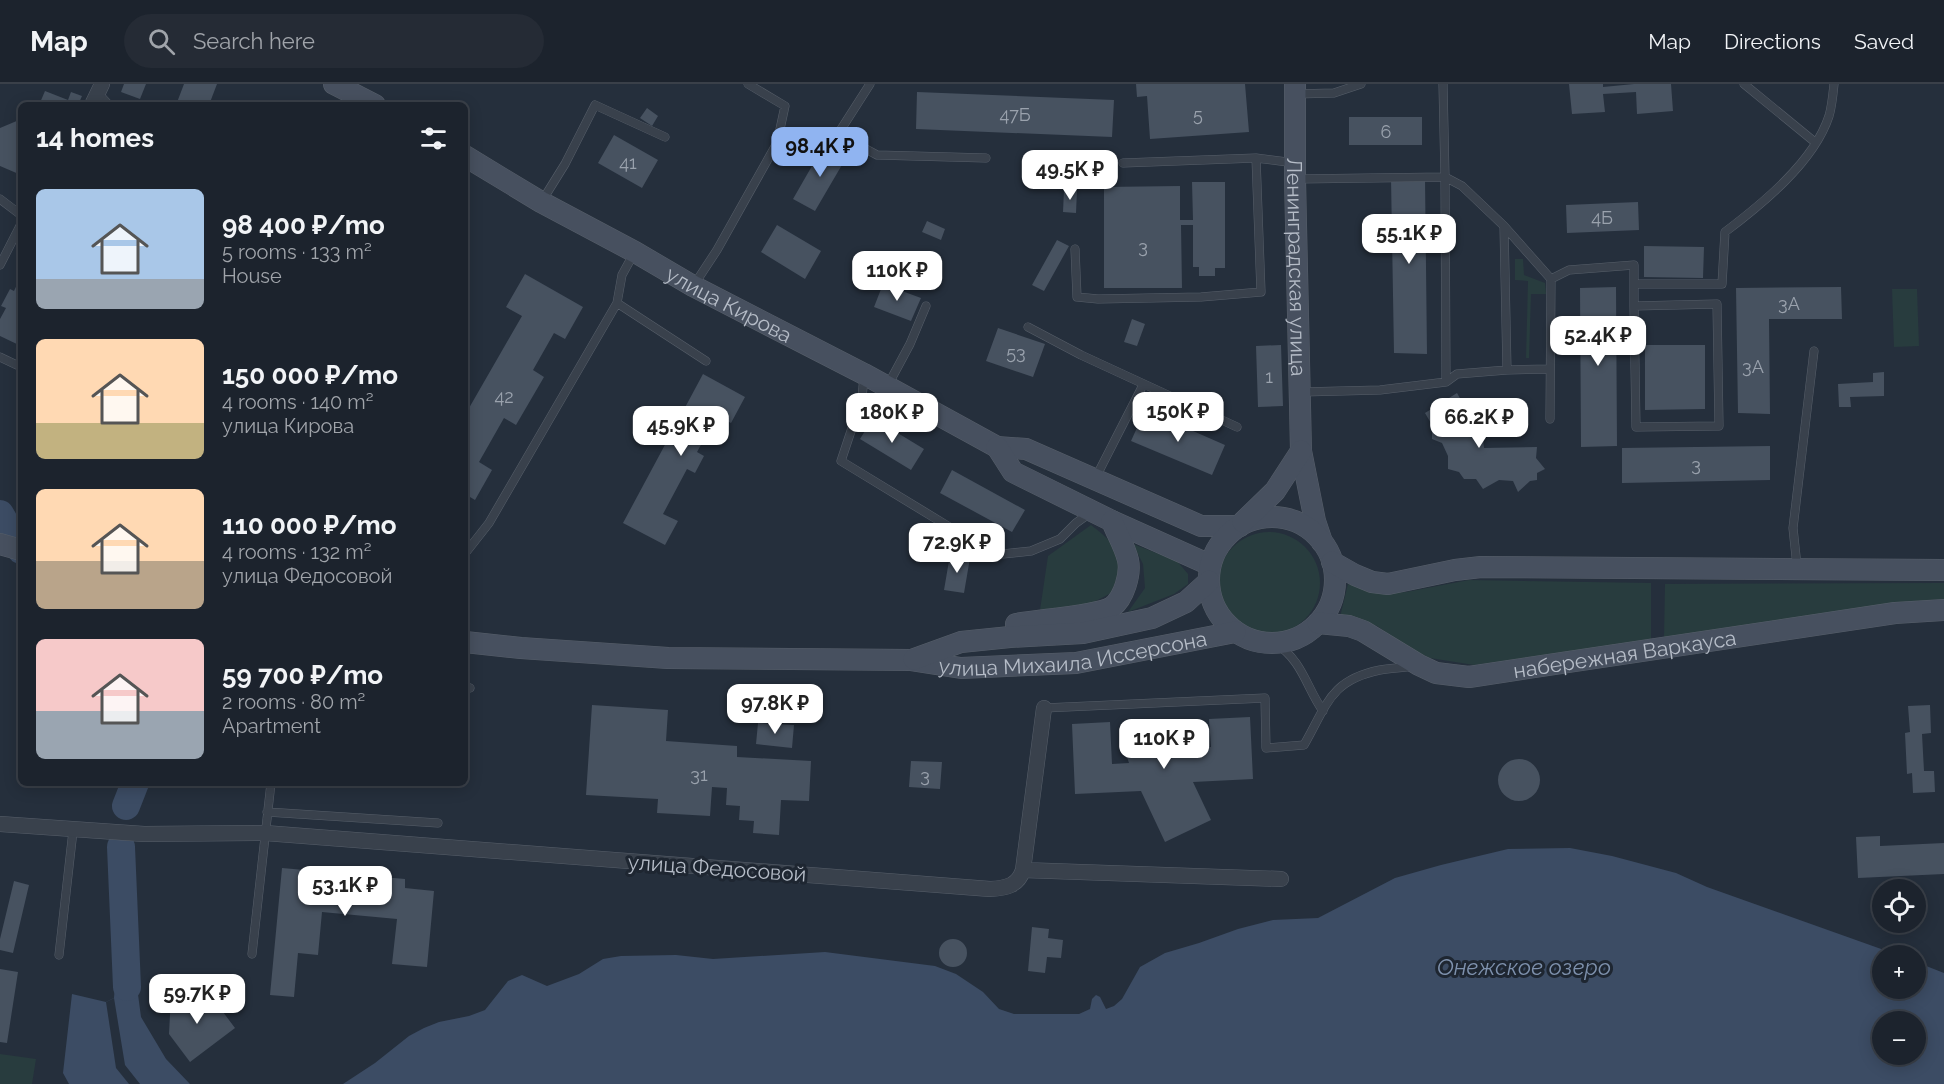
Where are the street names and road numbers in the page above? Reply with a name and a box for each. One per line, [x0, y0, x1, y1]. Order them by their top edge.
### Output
street label: Ленинградская улица [1282, 158, 1312, 377]
street label: улица Кирова [662, 261, 796, 347]
street label: улица Михаила Иссерсона [937, 625, 1209, 680]
street label: набережная Варкауса [1512, 625, 1738, 683]
street label: улица Федосовой [627, 849, 807, 887]

